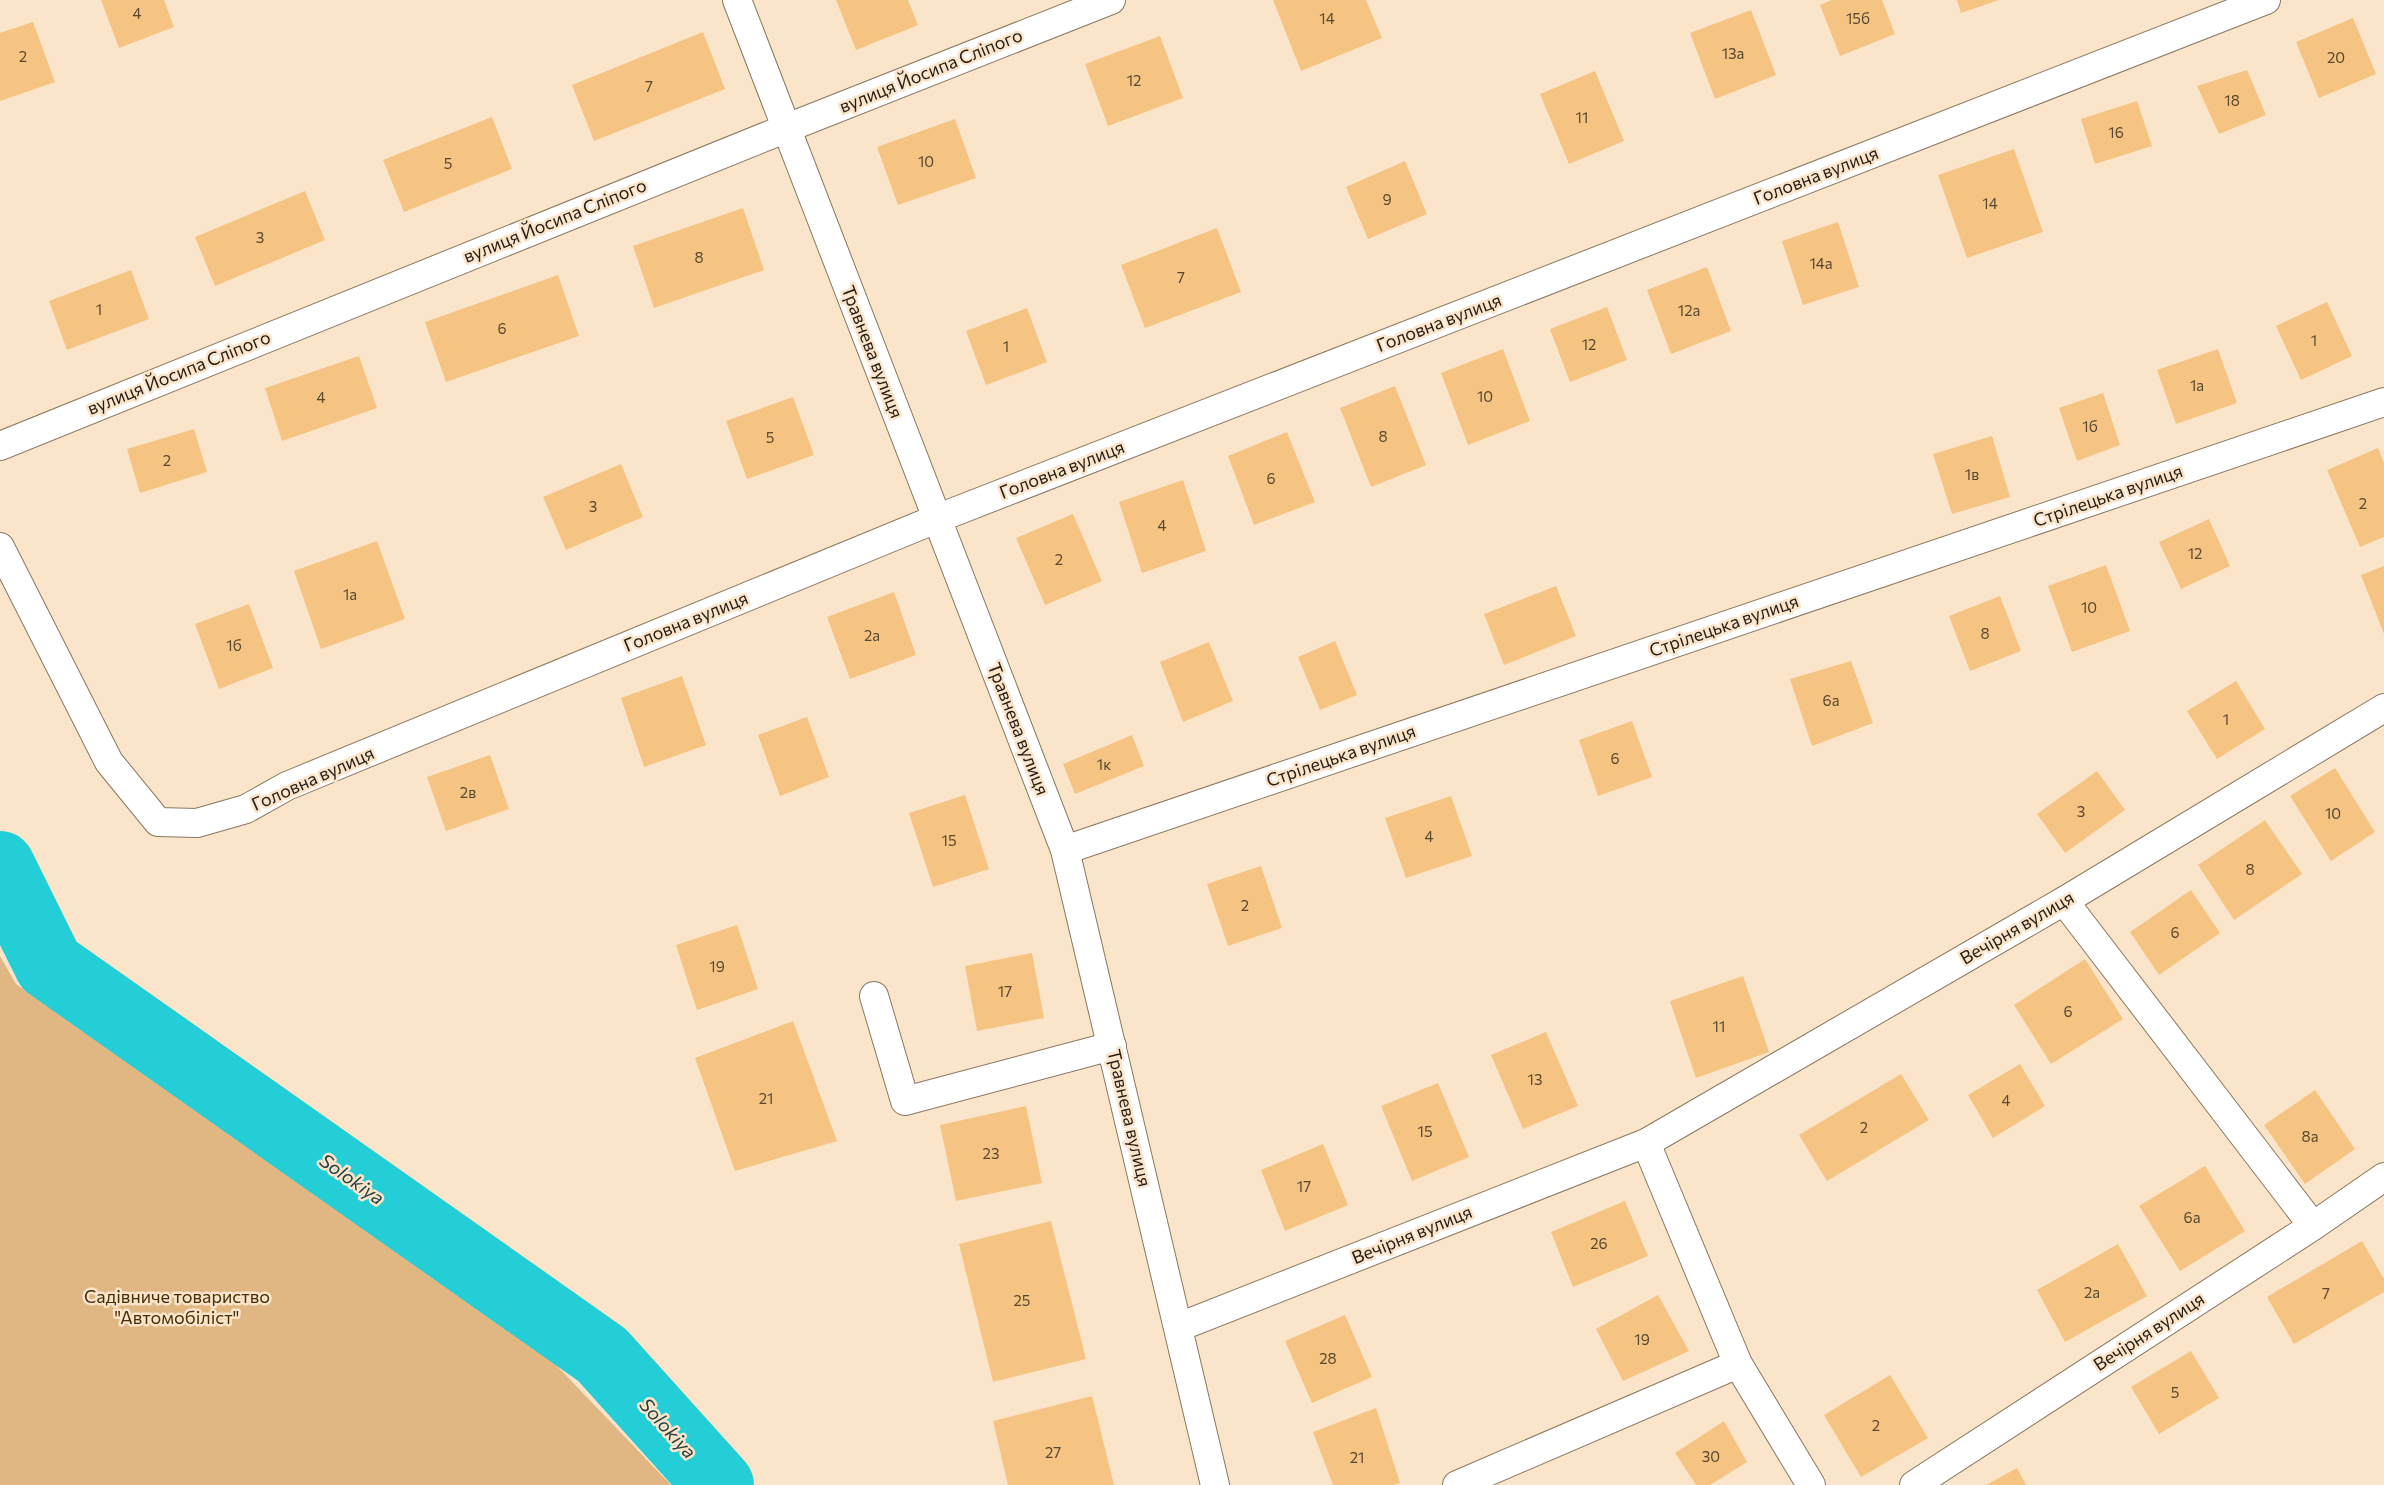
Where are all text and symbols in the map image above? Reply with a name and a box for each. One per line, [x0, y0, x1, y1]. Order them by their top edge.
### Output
house number: 4 [133, 4, 142, 22]
house number: 14 [1319, 9, 1335, 27]
house number: 15б [1846, 9, 1870, 27]
street label: вулиця Йосипа Сліпого [836, 23, 1026, 117]
house number: 13а [1722, 44, 1744, 62]
house number: 2 [19, 47, 27, 65]
house number: 20 [2327, 48, 2345, 66]
house number: 12 [1127, 71, 1141, 89]
house number: 7 [645, 77, 653, 95]
house number: 18 [2224, 91, 2240, 109]
house number: 11 [1576, 108, 1588, 126]
house number: 16 [2108, 123, 2124, 141]
street label: Головна вулиця [1750, 141, 1881, 209]
house number: 10 [918, 152, 934, 170]
house number: 5 [444, 154, 452, 172]
street label: вулиця Йосипа Сліпого [460, 173, 650, 267]
house number: 9 [1382, 190, 1392, 208]
house number: 14 [1982, 194, 1998, 212]
house number: 3 [256, 228, 264, 246]
house number: 8 [694, 248, 704, 266]
house number: 14а [1809, 254, 1833, 272]
house number: 7 [1177, 268, 1185, 286]
street label: Травнева вулиця [838, 282, 908, 421]
street label: Головна вулиця [1373, 288, 1504, 356]
house number: 1 [96, 300, 102, 318]
house number: 12а [1678, 301, 1700, 319]
house number: 6 [497, 319, 507, 337]
street label: вулиця Йосипа Сліпого [84, 325, 274, 419]
house number: 1 [2311, 331, 2317, 349]
house number: 12 [1582, 335, 1596, 353]
house number: 1 [1003, 337, 1009, 355]
house number: 1а [2190, 376, 2204, 394]
house number: 10 [1477, 387, 1493, 405]
house number: 4 [317, 388, 326, 406]
house number: 1б [2082, 417, 2098, 435]
house number: 8 [1378, 427, 1388, 445]
house number: 5 [766, 428, 774, 446]
street label: Головна вулиця [996, 435, 1127, 503]
house number: 2 [163, 451, 171, 469]
street label: Стрілецька вулиця [2030, 459, 2185, 531]
house number: 1в [1965, 465, 1979, 483]
house number: 6 [1266, 469, 1276, 487]
house number: 2 [2359, 494, 2367, 512]
house number: 3 [589, 497, 597, 515]
house number: 4 [1158, 516, 1167, 534]
house number: 12 [2188, 544, 2202, 562]
house number: 2 [1055, 550, 1063, 568]
house number: 1а [343, 585, 357, 603]
street label: Головна вулиця [620, 586, 751, 656]
street label: Стрілецька вулиця [1646, 589, 1801, 661]
house number: 10 [2081, 598, 2097, 616]
house number: 8 [1980, 624, 1990, 642]
house number: 2а [864, 626, 880, 644]
house number: 1б [226, 636, 242, 654]
street label: Травнева вулиця [984, 659, 1054, 798]
house number: 6а [1823, 691, 1839, 709]
house number: 1 [2223, 710, 2229, 728]
street label: Стрілецька вулиця [1263, 719, 1418, 791]
street label: Головна вулиця [248, 741, 377, 815]
house number: 6 [1610, 749, 1620, 767]
house number: 1к [1097, 755, 1111, 773]
house number: 2в [460, 783, 476, 801]
house number: 3 [2077, 802, 2085, 820]
house number: 10 [2325, 804, 2341, 822]
house number: 4 [1425, 827, 1434, 845]
house number: 15 [941, 831, 957, 849]
house number: 8 [2245, 860, 2255, 878]
street label: Вечірня вулиця [1956, 886, 2077, 969]
house number: 2 [1241, 896, 1249, 914]
house number: 6 [2170, 923, 2180, 941]
house number: 19 [709, 957, 725, 975]
house number: 17 [998, 982, 1012, 1000]
house number: 6 [2063, 1002, 2073, 1020]
house number: 11 [1713, 1017, 1725, 1035]
street label: Травнева вулиця [1103, 1047, 1156, 1189]
house number: 13 [1528, 1070, 1542, 1088]
house number: 21 [759, 1089, 773, 1107]
house number: 4 [2002, 1091, 2011, 1109]
house number: 2 [1860, 1118, 1868, 1136]
house number: 15 [1417, 1122, 1433, 1140]
house number: 8а [2302, 1127, 2318, 1145]
house number: 23 [983, 1144, 999, 1162]
water label: Solokiya [316, 1148, 389, 1209]
house number: 17 [1297, 1177, 1311, 1195]
street label: Вечірня вулиця [1348, 1200, 1475, 1268]
house number: 6а [2184, 1208, 2200, 1226]
house number: 26 [1590, 1234, 1608, 1252]
house number: 2а [2084, 1283, 2100, 1301]
house number: 7 [2322, 1284, 2330, 1302]
park label: Садівниче товариство "Автомобіліст" [84, 1285, 270, 1328]
street label: Вечірня вулиця [2089, 1287, 2208, 1375]
house number: 25 [1014, 1291, 1030, 1309]
house number: 19 [1634, 1330, 1650, 1348]
house number: 28 [1319, 1349, 1337, 1367]
house number: 5 [2171, 1383, 2179, 1401]
water label: Solokiya [635, 1393, 702, 1463]
house number: 2 [1872, 1416, 1880, 1434]
house number: 27 [1045, 1443, 1061, 1461]
house number: 30 [1702, 1447, 1720, 1465]
house number: 21 [1350, 1448, 1364, 1466]

